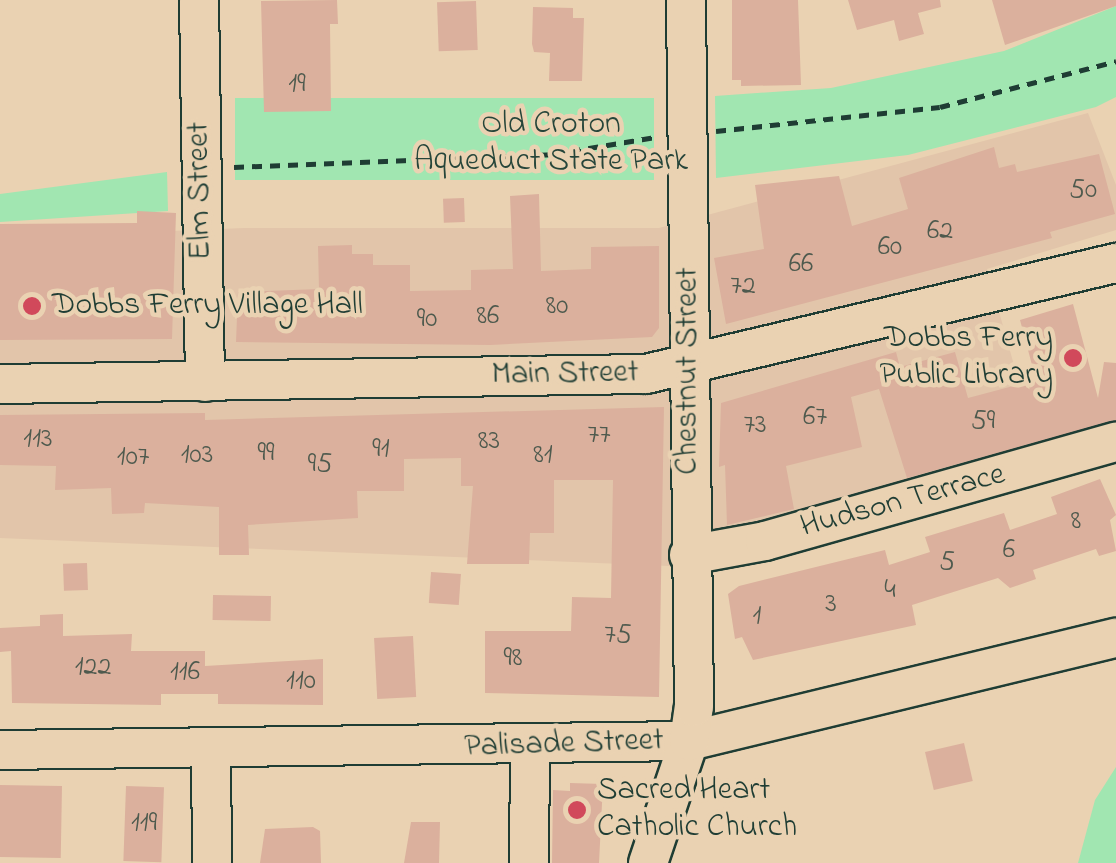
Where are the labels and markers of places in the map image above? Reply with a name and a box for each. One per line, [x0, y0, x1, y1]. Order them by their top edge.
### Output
place label: Dobbs Ferry Village Hall [52, 287, 363, 325]
marker: Dobbs Ferry Village Hall [21, 295, 43, 317]
place label: Dobbs Ferry Public Library [879, 321, 1053, 396]
marker: Dobbs Ferry Public Library [1062, 347, 1084, 369]
place label: Sacred Heart Catholic Church [597, 773, 797, 848]
marker: Sacred Heart Catholic Church [566, 799, 588, 821]

